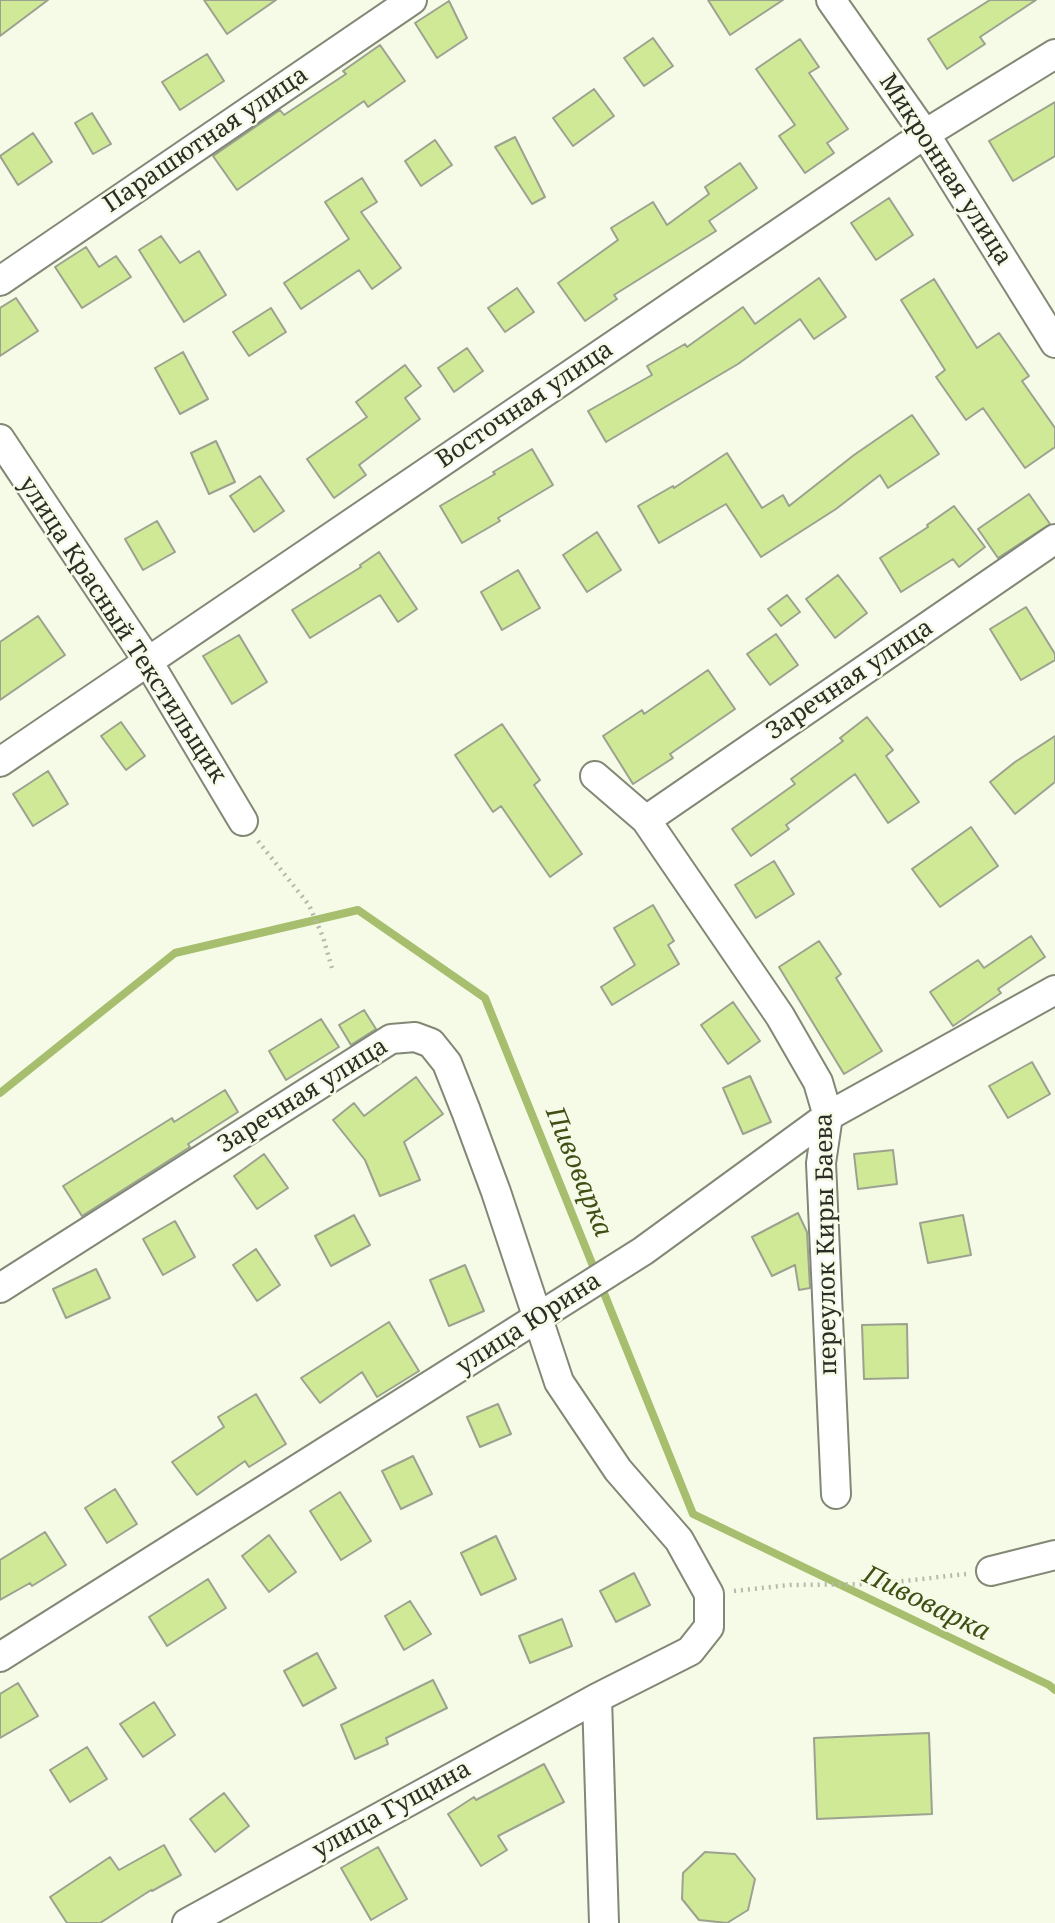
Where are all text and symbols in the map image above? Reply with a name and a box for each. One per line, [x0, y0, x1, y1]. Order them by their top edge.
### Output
street label: Парашютная улица [98, 61, 314, 219]
street label: Микронная улица [872, 69, 1018, 271]
street label: Восточная улица [431, 335, 619, 475]
street label: улица Красный Текстильщик [12, 471, 232, 789]
street label: Заречная улица [761, 614, 939, 746]
street label: Заречная улица [213, 1032, 393, 1160]
water label: Пивоварка [538, 1102, 618, 1242]
street label: переулок Киры Баева [810, 1113, 844, 1375]
street label: улица Юрина [452, 1267, 606, 1381]
water label: Пивоварка [857, 1560, 995, 1648]
street label: улица Гущина [308, 1755, 476, 1865]

